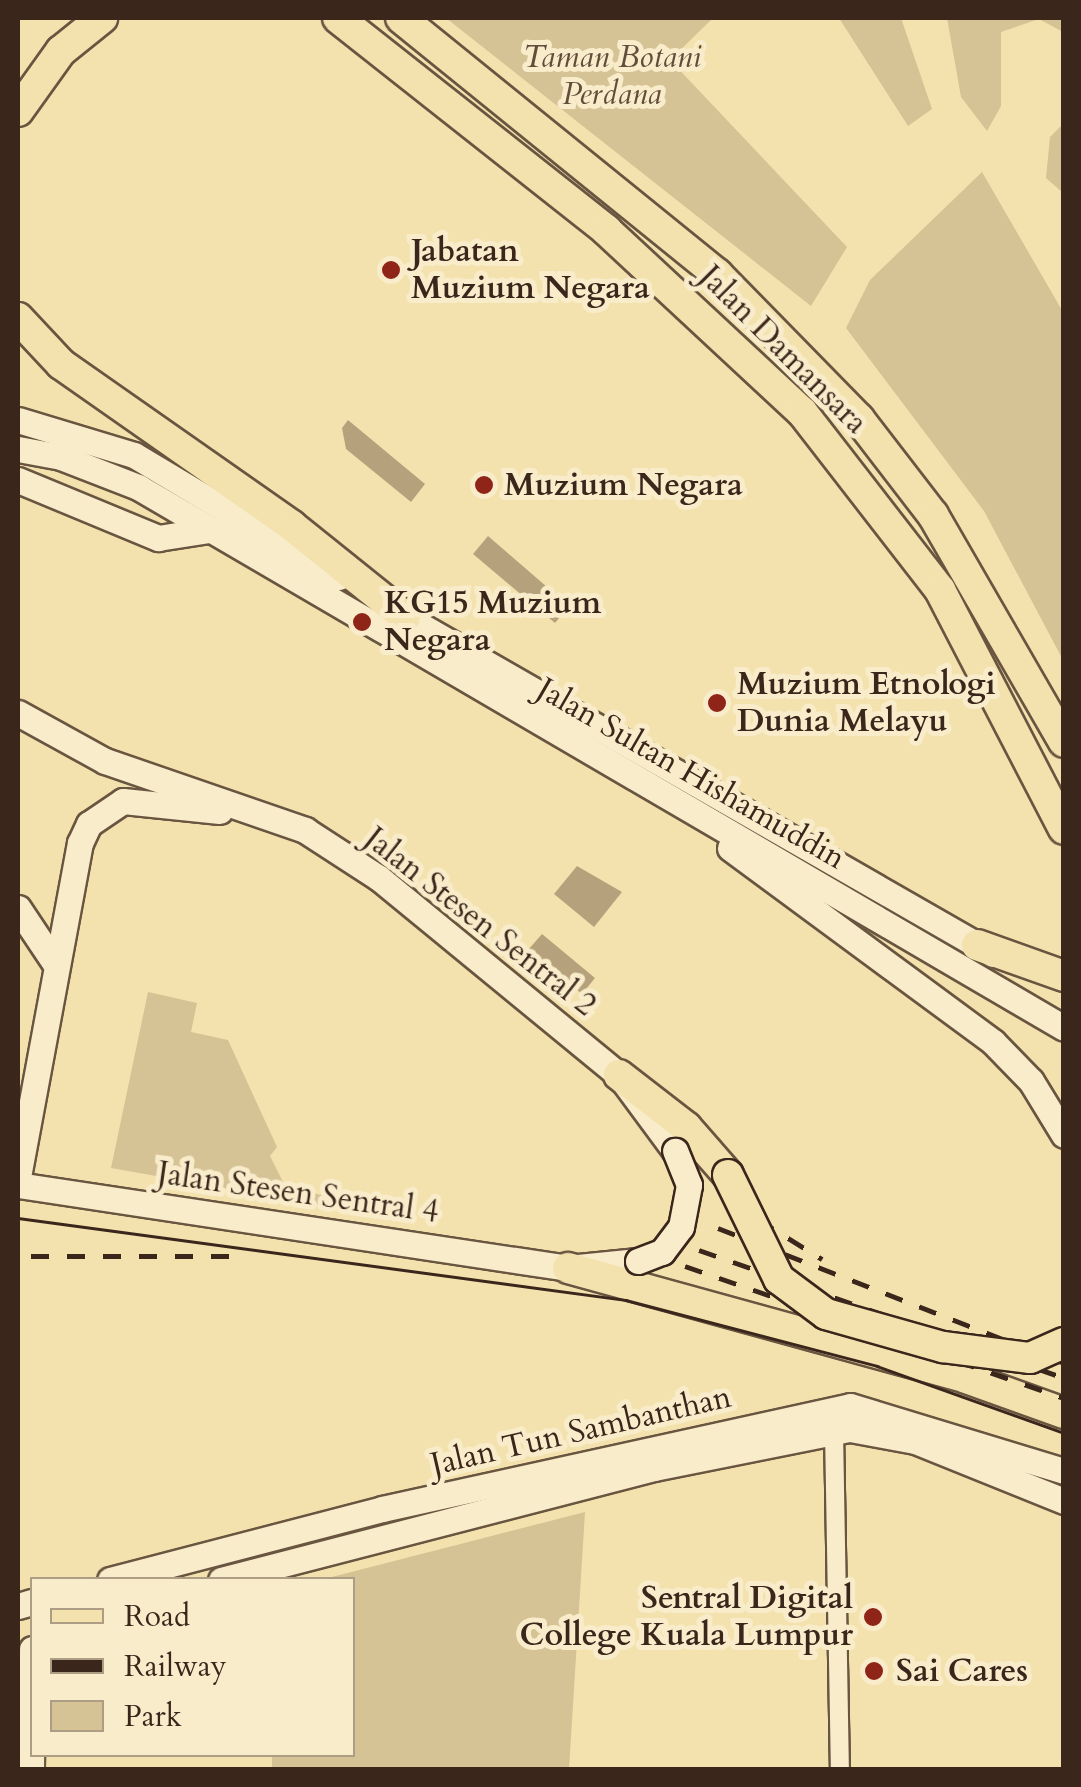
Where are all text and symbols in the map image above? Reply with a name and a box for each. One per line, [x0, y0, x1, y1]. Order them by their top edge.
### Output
park label: Taman Botani Perdana [523, 39, 701, 114]
place label: Jabatan Muzium Negara [411, 233, 650, 308]
street label: Jalan Damansara [691, 258, 875, 442]
marker: Jabatan Muzium Negara [380, 259, 402, 281]
place label: Muzium Negara [504, 466, 743, 504]
marker: Muzium Negara [473, 474, 495, 496]
place label: KG15 Muzium Negara [384, 585, 601, 660]
marker: KG15 Muzium Negara [349, 609, 375, 635]
place label: Muzium Etnologi Dunia Melayu [737, 666, 996, 741]
street label: Jalan Sultan Hishamuddin [530, 670, 852, 878]
marker: Muzium Etnologi Dunia Melayu [706, 692, 728, 714]
street label: Jalan Stesen Sentral 2 [356, 820, 604, 1024]
street label: Jalan Stesen Sentral 4 [155, 1154, 441, 1232]
street label: Jalan Tun Sambanthan [427, 1378, 735, 1484]
legend [30, 1577, 355, 1757]
place label: Sentral Digital College Kuala Lumpur [520, 1580, 853, 1655]
text: Road [124, 1596, 190, 1637]
marker: Sentral Digital College Kuala Lumpur [862, 1606, 884, 1628]
text: Railway [124, 1646, 227, 1687]
place label: Sai Cares [896, 1652, 1028, 1690]
marker: Sai Cares [861, 1658, 887, 1684]
text: Park [124, 1696, 182, 1737]

